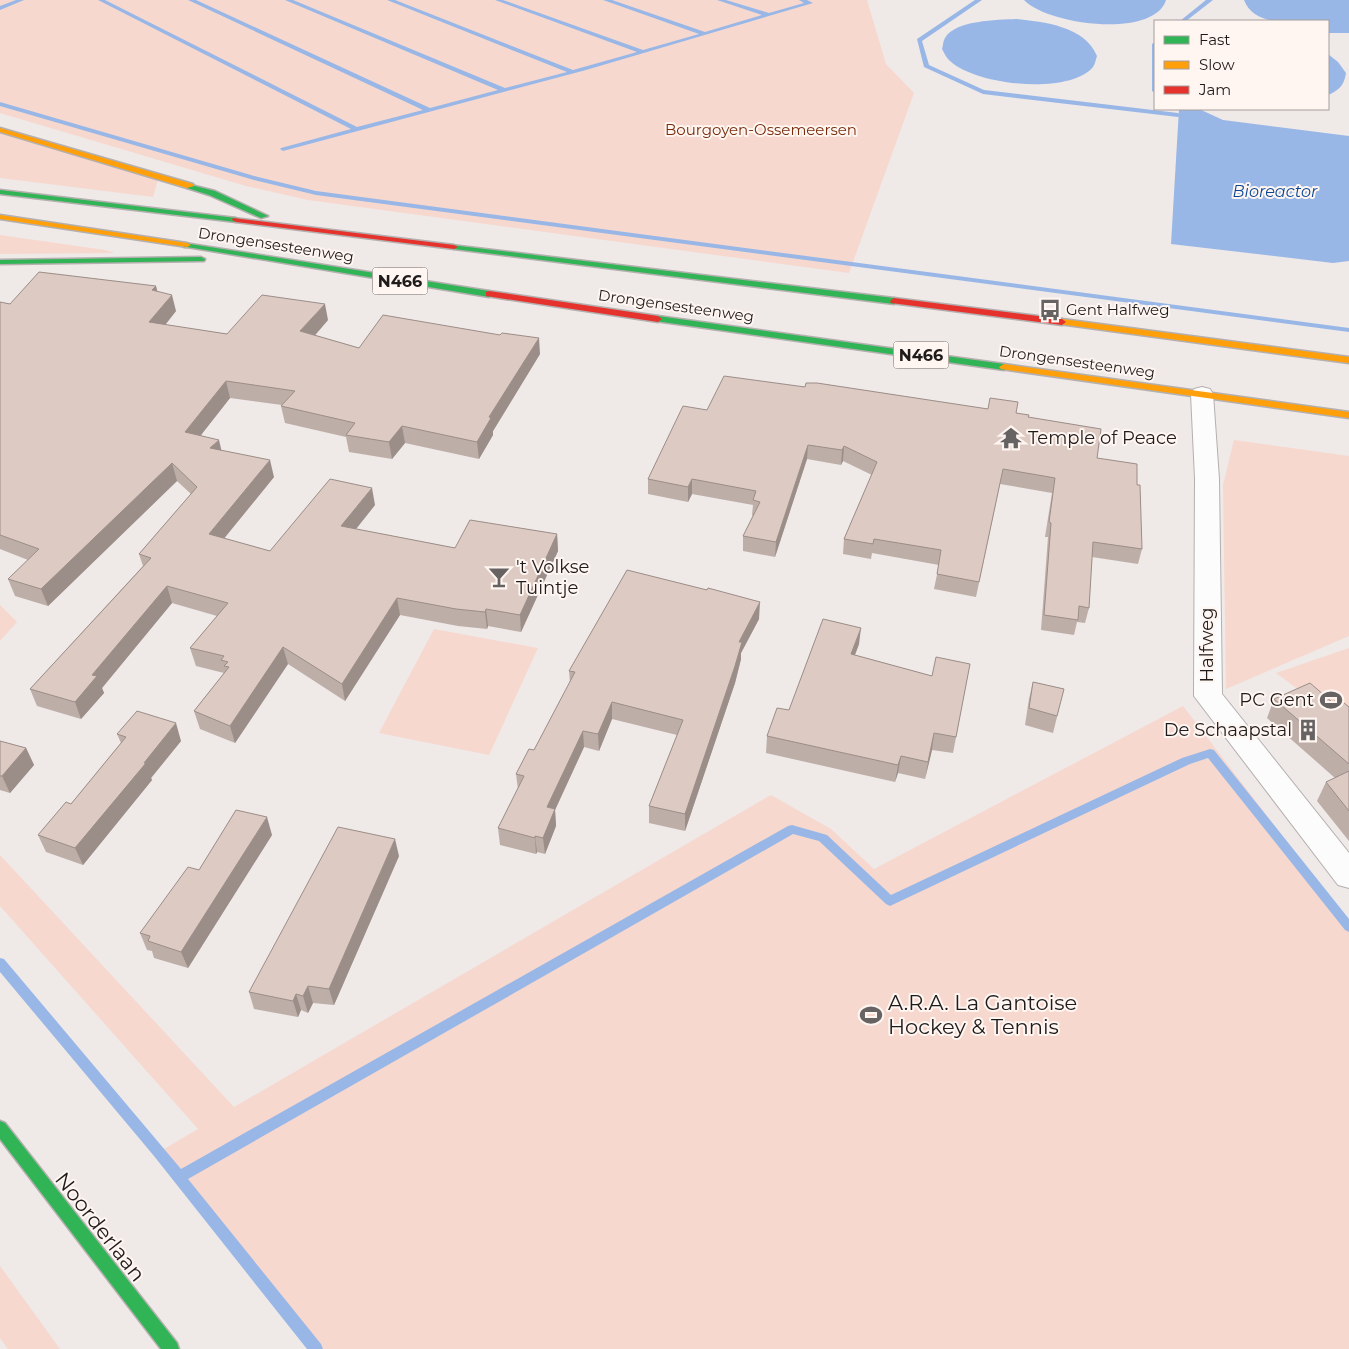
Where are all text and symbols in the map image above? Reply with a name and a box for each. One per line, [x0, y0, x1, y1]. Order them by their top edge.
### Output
legend [1154, 20, 1329, 110]
text: Fast [1199, 30, 1230, 49]
text: Slow [1199, 55, 1235, 74]
text: Jam [1198, 80, 1231, 99]
park label: Bourgoyen-Ossemeersen [665, 120, 857, 139]
water label: Bioreactor [1233, 182, 1318, 201]
street label: Drongensesteenweg [197, 223, 355, 266]
road number: N466 [372, 268, 428, 294]
street label: Drongensesteenweg [597, 285, 755, 326]
bus stop icon: Gent Halfweg [1037, 297, 1063, 323]
place label: Gent Halfweg [1066, 300, 1169, 319]
street label: Drongensesteenweg [998, 341, 1156, 382]
road number: N466 [894, 342, 948, 368]
temple icon: Temple of Peace [998, 425, 1024, 451]
place label: Temple of Peace [1028, 427, 1177, 449]
place label: 't Volkse Tuintje [516, 556, 590, 599]
bar icon: 't Volkse Tuintje [486, 564, 512, 590]
street label: Halfweg [1196, 607, 1218, 683]
sports icon: PC Gent [1318, 687, 1344, 713]
place label: PC Gent [1239, 689, 1314, 711]
building icon: De Schaapstal [1295, 717, 1321, 743]
place label: De Schaapstal [1164, 719, 1292, 741]
place label: A.R.A. La Gantoise Hockey & Tennis [888, 990, 1077, 1039]
sports icon: A.R.A. La Gantoise Hockey & Tennis [858, 1002, 884, 1028]
street label: Noorderlaan [50, 1167, 151, 1286]

